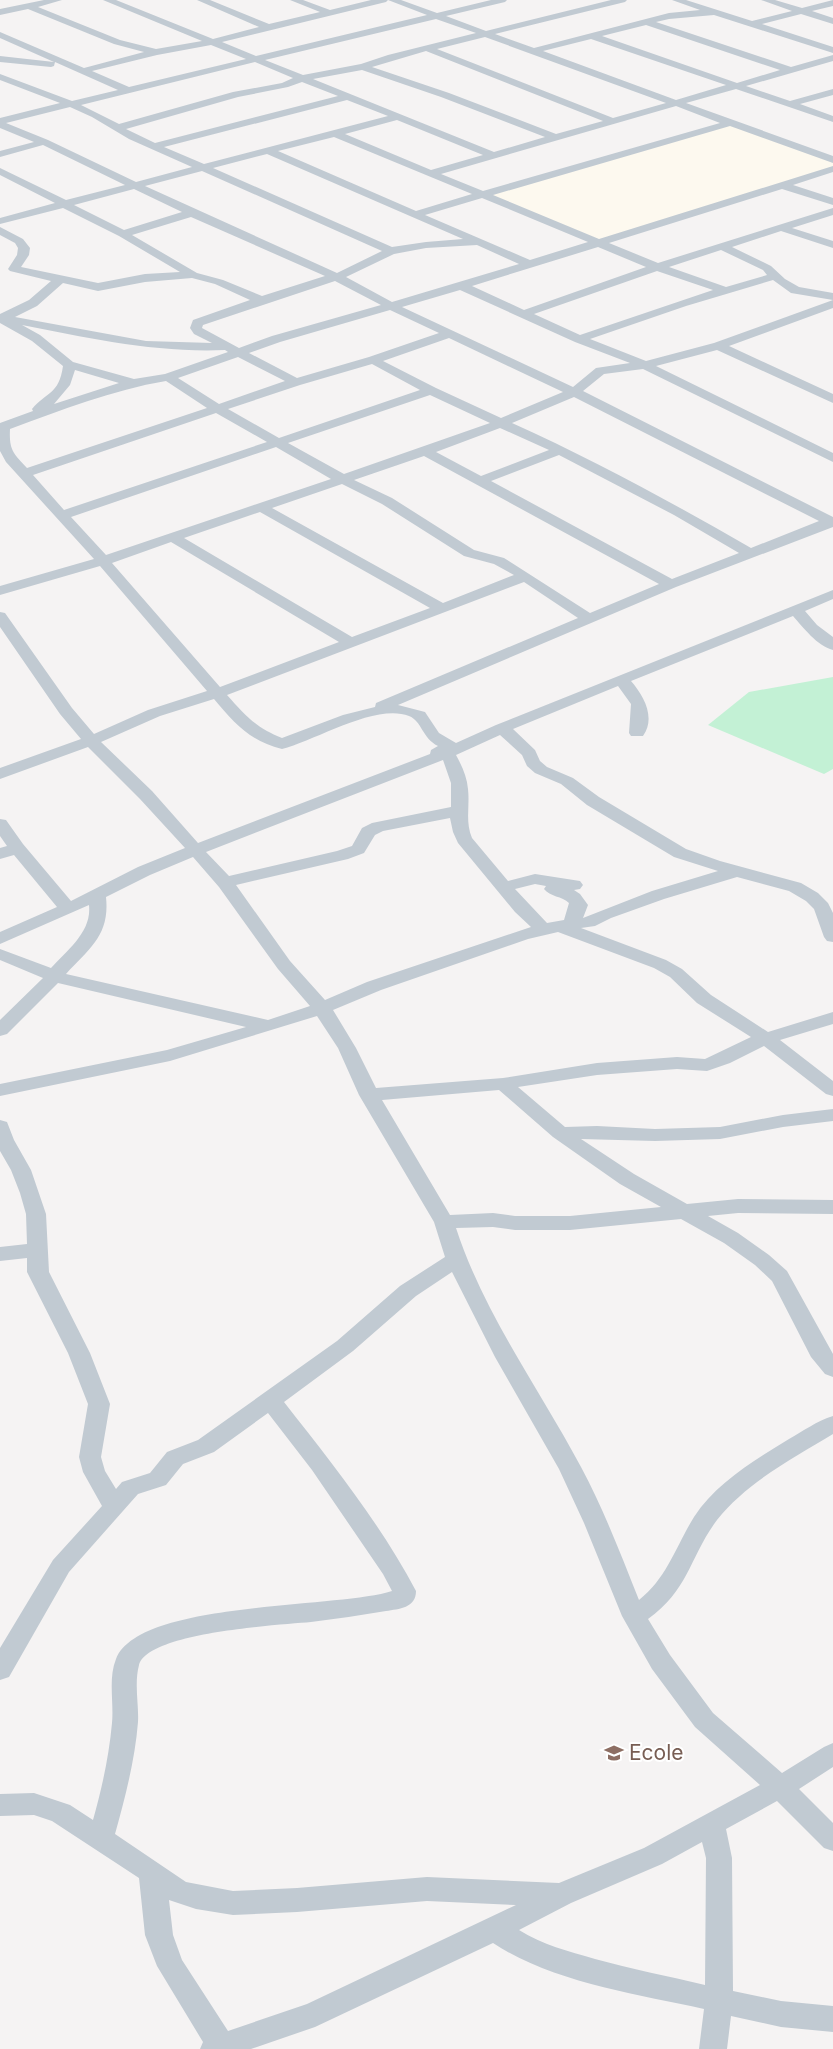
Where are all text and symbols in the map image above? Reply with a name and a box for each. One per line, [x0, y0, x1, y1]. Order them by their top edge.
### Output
place label: Ecole [629, 1740, 684, 1765]
school or university icon: Ecole [603, 1742, 625, 1764]

